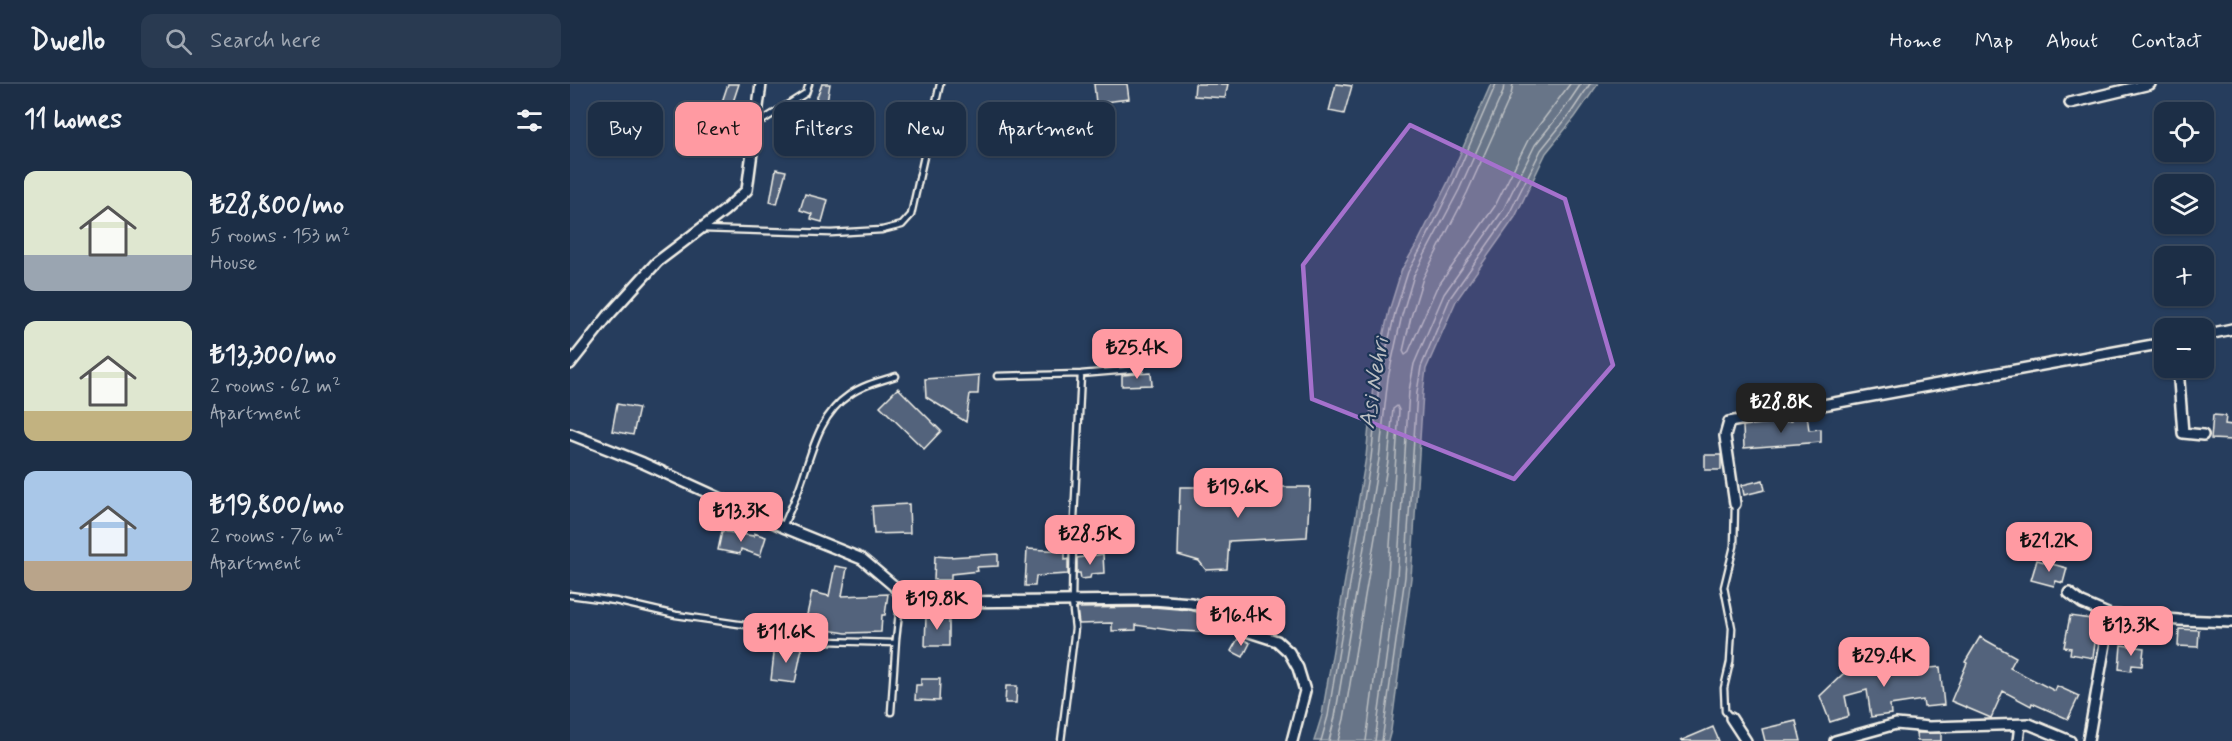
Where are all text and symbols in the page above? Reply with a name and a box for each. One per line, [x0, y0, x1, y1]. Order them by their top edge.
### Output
search box [141, 14, 561, 68]
text: Dwello [30, 23, 105, 60]
icon: search [162, 25, 195, 58]
text: Search here [210, 27, 321, 55]
text: Home [1890, 27, 1942, 55]
text: Map [1975, 27, 2013, 55]
text: About [2046, 27, 2098, 55]
text: Contact [2131, 27, 2202, 55]
chip: Buy [588, 102, 663, 156]
chip: Rent [675, 102, 762, 156]
chip: Filters [774, 102, 874, 156]
chip: New [886, 102, 966, 156]
chip: Apartment [978, 102, 1115, 156]
map controls [2154, 102, 2214, 378]
button: locate [2154, 102, 2214, 162]
text: 11 homes [24, 103, 122, 137]
icon: filters [513, 104, 546, 137]
button: layers [2154, 174, 2214, 234]
text: ₺28,800/mo [210, 189, 344, 223]
icon: home [72, 195, 144, 267]
text: 5 rooms · 153 m² [210, 223, 350, 250]
button: + [2154, 246, 2214, 306]
text: House [210, 250, 257, 277]
button: − [2154, 318, 2214, 378]
pin: ₺25.4K [1088, 329, 1186, 380]
water label: Asi Nehri [1352, 333, 1397, 431]
text: ₺25.4K [1106, 335, 1168, 362]
text: ₺13,300/mo [210, 339, 336, 373]
icon: home [72, 345, 144, 417]
text: 2 rooms · 62 m² [210, 373, 341, 400]
pin: ₺28.8K [1732, 383, 1830, 434]
text: ₺28.8K [1750, 389, 1812, 416]
text: Apartment [210, 400, 301, 427]
pin: ₺19.6K [1189, 468, 1287, 519]
text: ₺19.6K [1208, 474, 1268, 501]
text: ₺19,800/mo [210, 489, 344, 523]
pin: ₺13.3K [692, 492, 790, 543]
icon: home [72, 495, 144, 567]
text: ₺13.3K [713, 498, 769, 525]
pin: ₺28.5K [1041, 515, 1139, 566]
text: ₺28.5K [1059, 521, 1121, 548]
pin: ₺21.2K [2000, 522, 2098, 573]
text: 2 rooms · 76 m² [210, 523, 343, 550]
text: ₺21.2K [2020, 528, 2078, 555]
text: Apartment [210, 550, 301, 577]
pin: ₺19.8K [888, 580, 986, 631]
text: ₺19.8K [906, 586, 968, 613]
pin: ₺16.4K [1192, 596, 1290, 647]
text: ₺16.4K [1210, 602, 1272, 629]
pin: ₺13.3K [2082, 606, 2180, 657]
text: ₺13.3K [2103, 612, 2159, 639]
pin: ₺11.6K [737, 613, 835, 664]
text: ₺11.6K [757, 619, 815, 646]
pin: ₺29.4K [1835, 637, 1933, 688]
text: ₺29.4K [1852, 643, 1916, 670]

